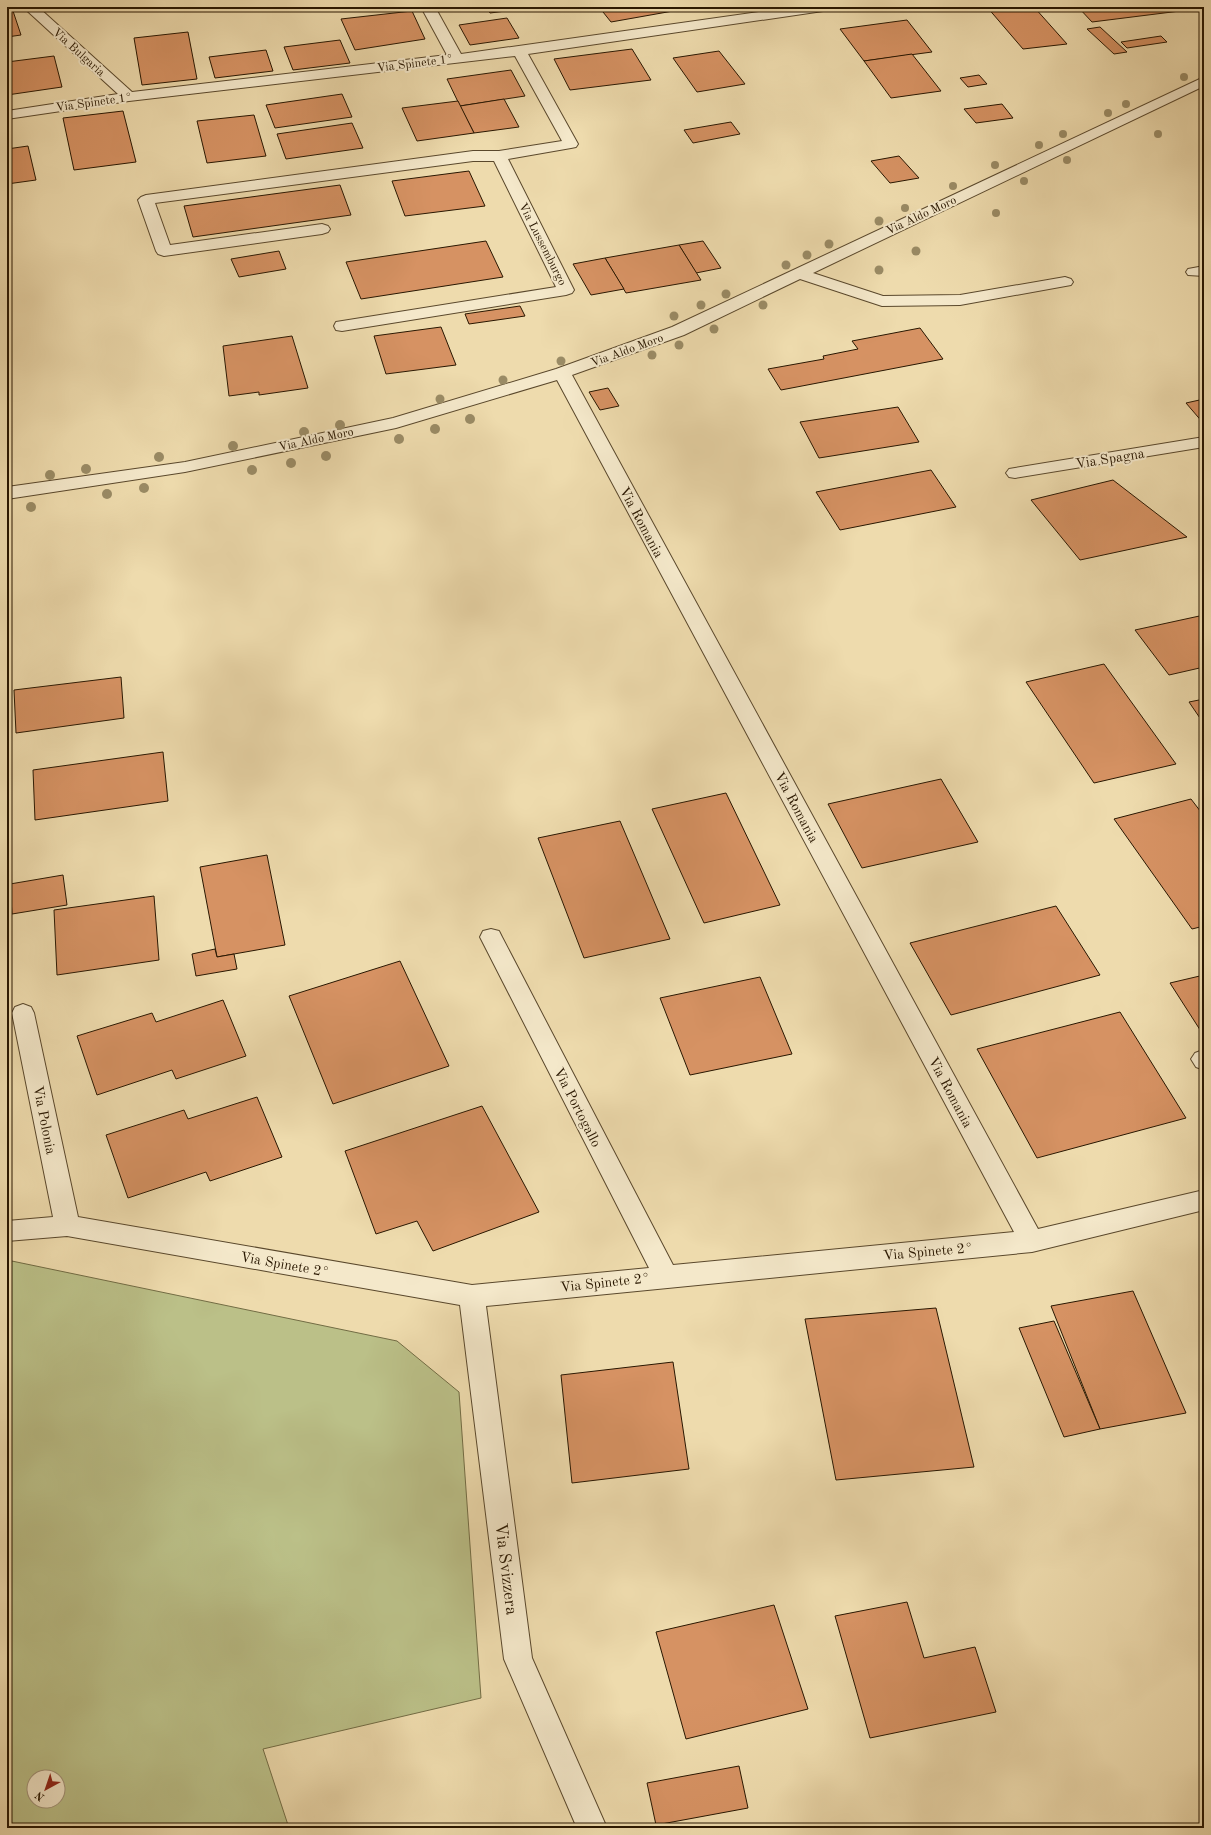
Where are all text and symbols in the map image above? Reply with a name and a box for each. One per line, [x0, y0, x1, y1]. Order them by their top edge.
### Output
street label: Via Bulgaria [50, 26, 107, 79]
street label: Via Spinete 1° [376, 53, 454, 75]
street label: Via Spinete 1° [55, 92, 133, 114]
street label: Via Aldo Moro [884, 194, 958, 237]
street label: Via Lussemburgo [516, 201, 568, 288]
street label: Via Aldo Moro [590, 332, 665, 370]
street label: Via Aldo Moro [278, 426, 355, 454]
street label: Via Spagna [1075, 447, 1146, 471]
street label: Via Romania [617, 485, 666, 560]
street label: Via Romania [772, 770, 821, 845]
street label: Via Romania [926, 1055, 975, 1130]
street label: Via Portogallo [551, 1065, 603, 1149]
street label: Via Polonia [31, 1085, 58, 1156]
street label: Via Spinete 2° [883, 1241, 974, 1263]
street label: Via Spinete 2° [239, 1250, 330, 1280]
street label: Via Spinete 2° [560, 1271, 651, 1295]
street label: Via Svizzera [491, 1522, 520, 1617]
north arrow [26, 1769, 66, 1809]
text: N [33, 1788, 47, 1802]

